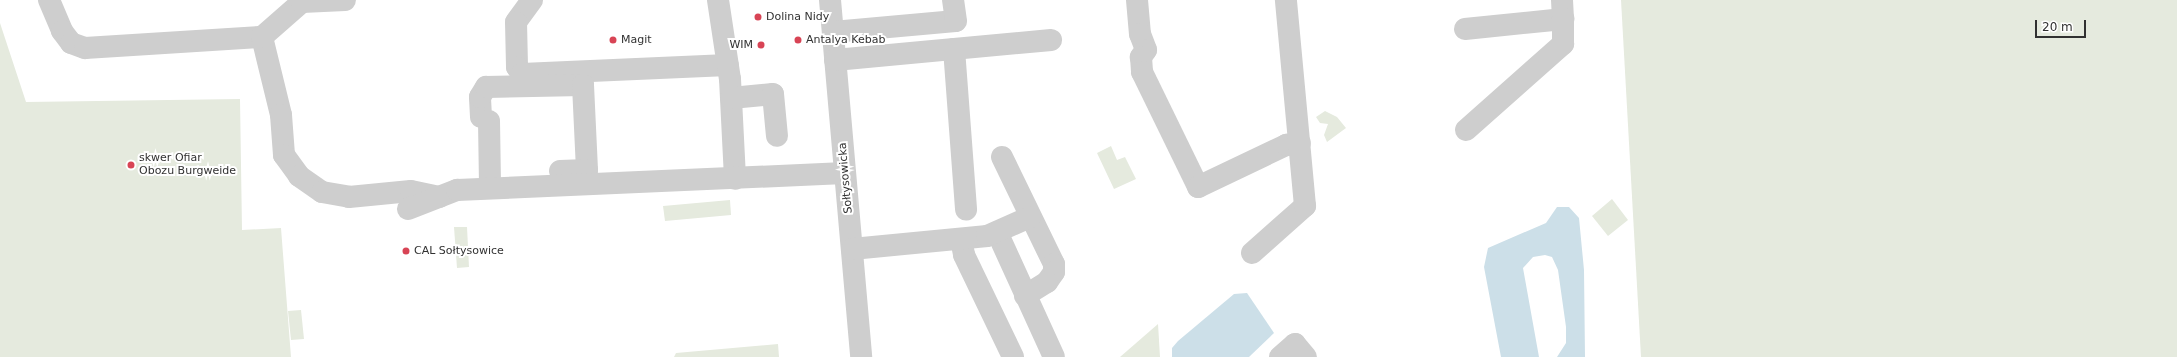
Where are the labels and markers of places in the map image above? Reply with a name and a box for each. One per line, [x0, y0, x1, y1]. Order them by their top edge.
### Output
place label: Dolina Nidy [766, 10, 829, 24]
marker: Dolina Nidy [753, 12, 763, 22]
place label: Magit [621, 33, 652, 47]
place label: Antalya Kebab [806, 33, 885, 47]
marker: Magit [608, 35, 618, 45]
marker: Antalya Kebab [793, 35, 803, 45]
place label: WIM [729, 38, 753, 52]
marker: WIM [756, 40, 766, 50]
place label: skwer Ofiar Obozu Burgweide [139, 152, 236, 178]
marker: skwer Ofiar Obozu Burgweide [126, 160, 136, 170]
place label: CAL Sołtysowice [414, 244, 504, 258]
marker: CAL Sołtysowice [401, 246, 411, 256]

